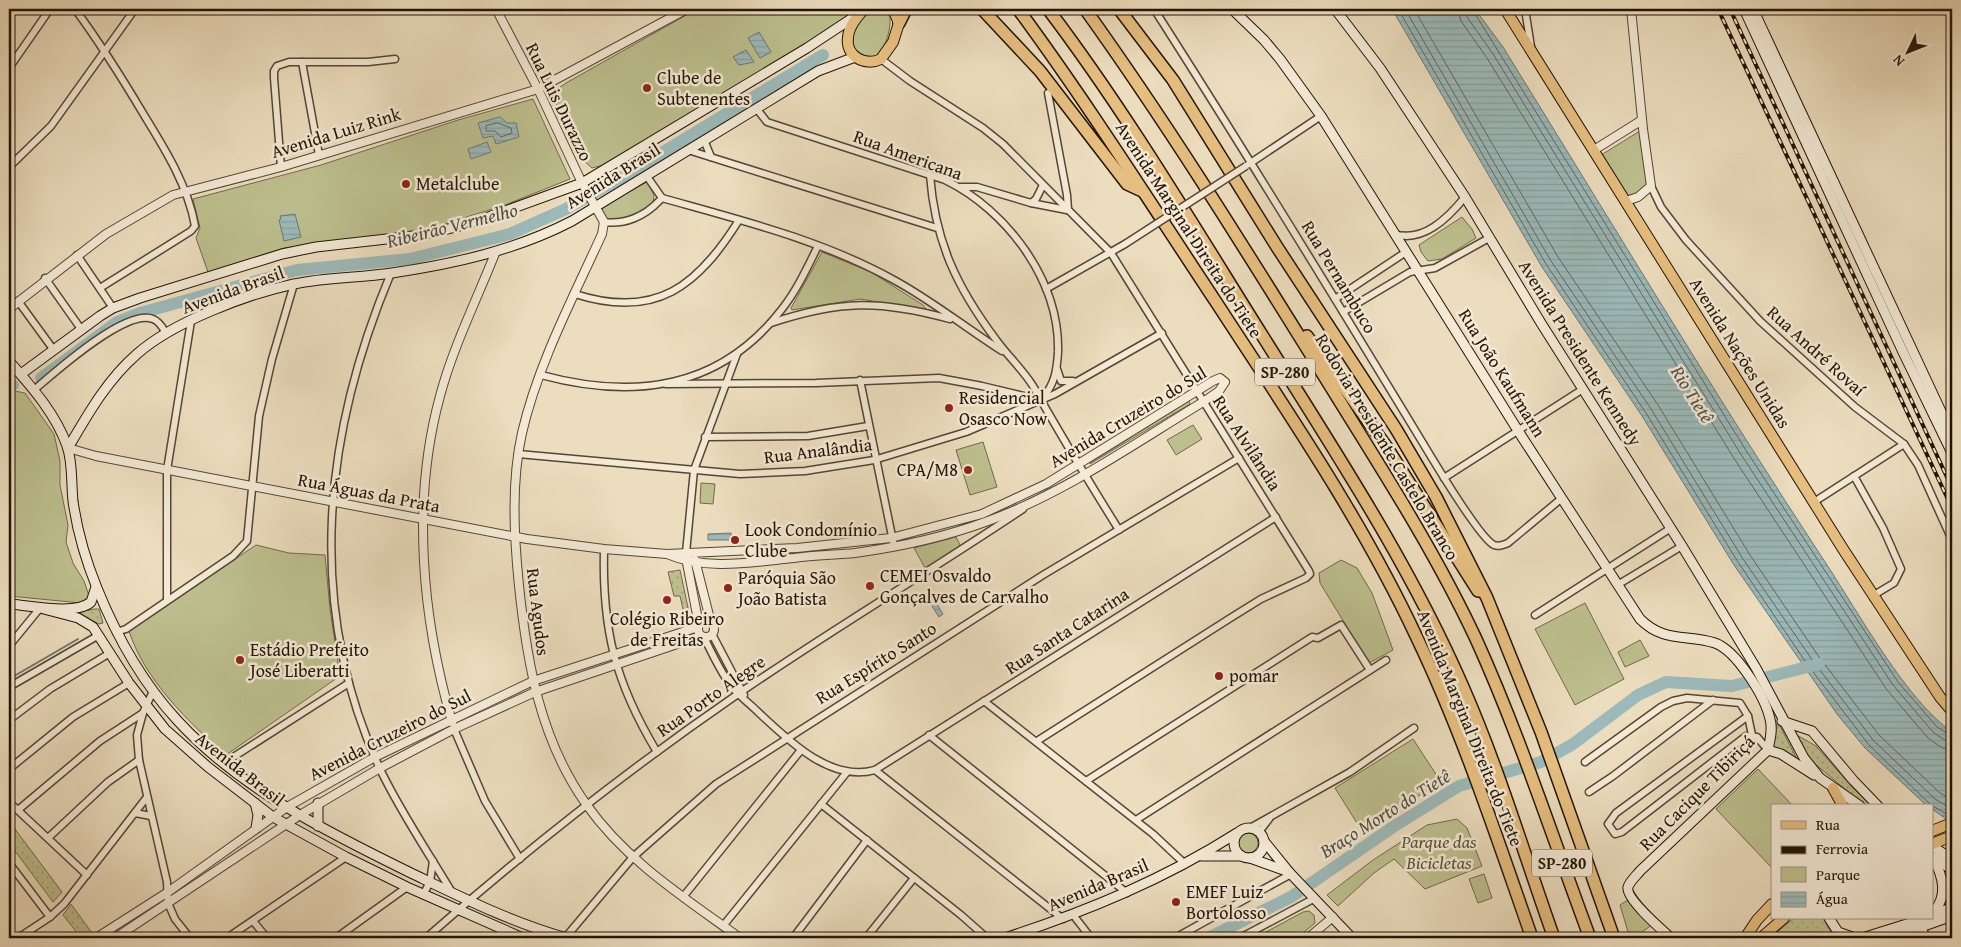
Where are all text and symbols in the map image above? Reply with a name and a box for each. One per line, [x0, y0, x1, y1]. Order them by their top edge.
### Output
north arrow [1884, 28, 1934, 78]
street label: Rua Luis Durazzo [519, 38, 600, 165]
text: N [1888, 50, 1909, 71]
place label: Clube de Subtenentes [657, 64, 750, 112]
marker: Clube de Subtenentes [641, 82, 653, 94]
street label: Avenida Luiz Rink [268, 100, 405, 165]
street label: Avenida Marginal Direita do Tiete [1109, 116, 1270, 343]
street label: Rua Americana [850, 122, 967, 187]
street label: Avenida Brasil [560, 136, 665, 215]
place label: Metalclube [416, 170, 499, 197]
marker: Metalclube [400, 178, 412, 190]
water label: Ribeirão Vermelho [383, 195, 520, 255]
street label: Rua Pernambuco [1295, 215, 1384, 338]
street label: Avenida Presidente Kennedy [1512, 254, 1649, 451]
street label: Avenida Brasil [178, 258, 288, 321]
street label: Avenida Nações Unidas [1683, 272, 1798, 433]
street label: Rua André Rovaí [1761, 299, 1872, 403]
street label: Rua João Kaufmann [1452, 303, 1553, 442]
street label: Rodovia Presidente Castelo Branco [1309, 328, 1466, 565]
road number: SP-280 [1255, 358, 1315, 386]
street label: Avenida Cruzeiro do Sul [1044, 359, 1211, 474]
water label: Rio Tietê [1664, 359, 1722, 429]
place label: Residencial Osasco Now [959, 384, 1048, 432]
street label: Rua Alvilândia [1206, 389, 1289, 496]
marker: Residencial Osasco Now [943, 402, 955, 414]
street label: Rua Analândia [762, 430, 874, 471]
place label: CPA/M8 [897, 456, 958, 483]
marker: CPA/M8 [962, 464, 974, 476]
street label: Rua Águas da Prata [296, 466, 443, 520]
place label: Look Condomínio Clube [745, 516, 877, 564]
marker: Look Condomínio Clube [729, 534, 741, 546]
place label: CEMEI Osvaldo Gonçalves de Carvalho [880, 562, 1049, 610]
place label: Paróquia São João Batista [736, 564, 836, 612]
street label: Rua Agudos [520, 567, 557, 657]
marker: CEMEI Osvaldo Gonçalves de Carvalho [864, 580, 876, 592]
street label: Rua Santa Catarina [999, 580, 1134, 681]
marker: Paróquia São João Batista [722, 582, 734, 594]
marker: Colégio Ribeiro de Freitas [661, 594, 673, 606]
place label: Colégio Ribeiro de Freitas [610, 605, 724, 653]
street label: Avenida Marginal Direita do Tiete [1411, 605, 1530, 850]
street label: Rua Espírito Santo [810, 614, 942, 711]
place label: Estádio Prefeito José Liberatti [248, 636, 369, 684]
street label: Rua Porto Alegre [651, 648, 771, 743]
marker: Estádio Prefeito José Liberatti [234, 654, 246, 666]
place label: pomar [1229, 662, 1279, 689]
marker: pomar [1213, 670, 1225, 682]
street label: Avenida Cruzeiro do Sul [304, 682, 476, 787]
street label: Avenida Brasil [190, 725, 291, 812]
street label: Rua Cacique Tibiriçá [1633, 728, 1761, 857]
water label: Braço Morto do Tietê [1313, 761, 1456, 865]
legend [1771, 804, 1934, 920]
text: Rua [1816, 814, 1840, 835]
park label: Parque das Bicicletas [1400, 828, 1477, 876]
text: Ferrovia [1816, 838, 1868, 859]
road number: SP-280 [1532, 850, 1592, 876]
street label: Avenida Brasil [1043, 851, 1153, 918]
text: Parque [1816, 864, 1860, 885]
place label: EMEF Luiz Bortolosso [1186, 878, 1266, 926]
text: Água [1816, 888, 1848, 909]
marker: EMEF Luiz Bortolosso [1170, 896, 1182, 908]

